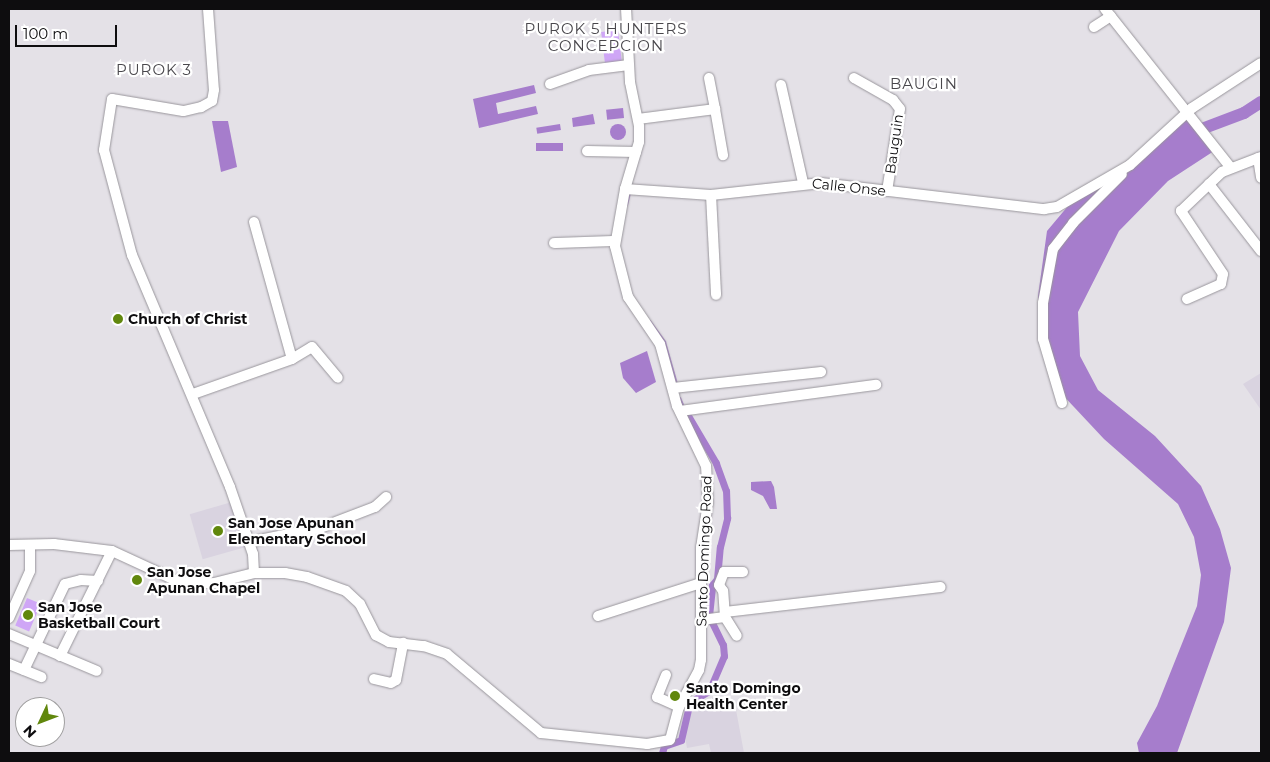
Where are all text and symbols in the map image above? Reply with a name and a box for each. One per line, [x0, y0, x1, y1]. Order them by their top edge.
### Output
scale bar [18, 15, 120, 47]
district label: PUROK 5 HUNTERS CONCEPCION [523, 19, 689, 54]
text: 100 m [23, 24, 68, 43]
district label: PUROK 3 [115, 61, 193, 79]
district label: BAUGIN [889, 75, 959, 93]
street label: Bauguin [881, 113, 907, 175]
street label: Calle Onse [811, 175, 887, 199]
place label: Church of Christ [128, 311, 247, 327]
marker: Church of Christ [112, 313, 124, 325]
street label: Santo Domingo Road [693, 475, 715, 627]
place label: San Jose Apunan Elementary School [228, 515, 366, 548]
marker: San Jose Apunan Elementary School [212, 525, 224, 537]
place label: San Jose Apunan Chapel [147, 564, 260, 596]
marker: San Jose Apunan Chapel [131, 574, 143, 586]
place label: San Jose Basketball Court [38, 599, 160, 632]
marker: San Jose Basketball Court [22, 609, 34, 621]
place label: Santo Domingo Health Center [686, 680, 801, 712]
marker: Santo Domingo Health Center [668, 689, 682, 703]
north arrow [15, 697, 65, 747]
text: N [19, 721, 40, 742]

